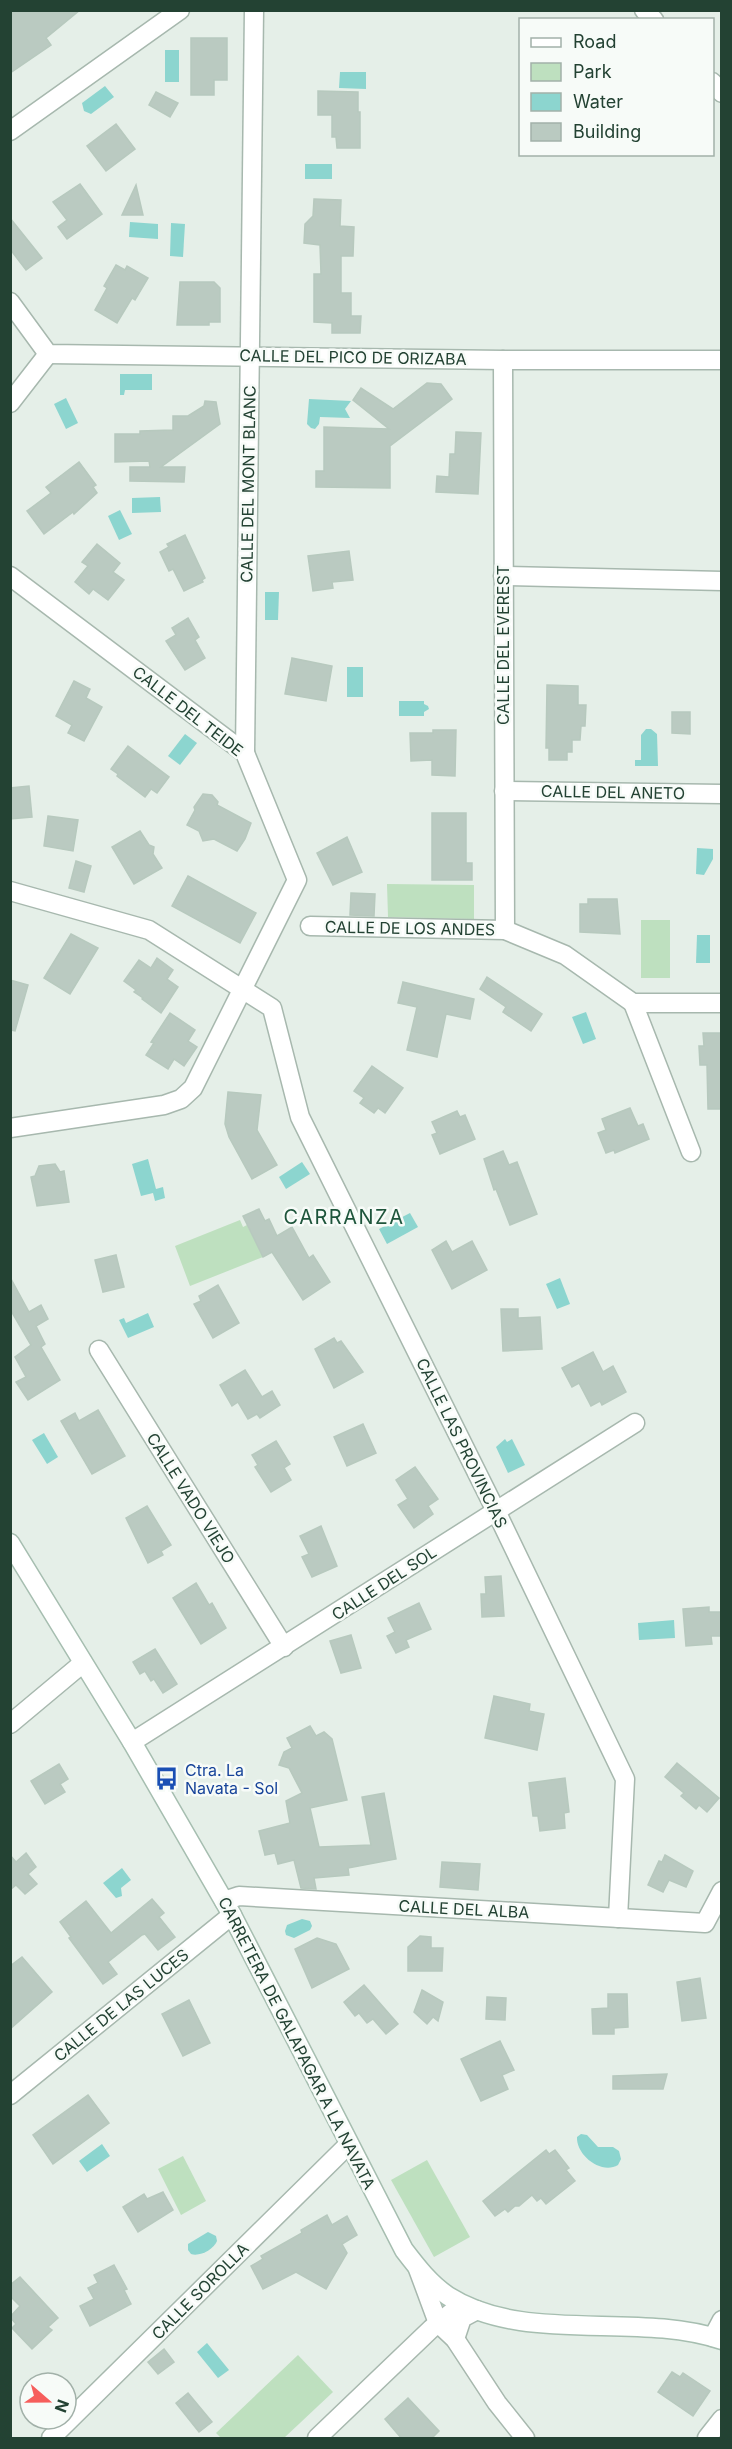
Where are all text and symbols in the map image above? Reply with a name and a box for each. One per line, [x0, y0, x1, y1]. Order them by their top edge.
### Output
legend [519, 18, 714, 156]
text: Road [573, 31, 616, 52]
text: Park [573, 61, 612, 82]
text: Water [573, 91, 623, 112]
text: Building [573, 121, 641, 142]
street label: CALLE DEL PICO DE ORIZABA [239, 345, 467, 369]
street label: CALLE DEL MONT BLANC [236, 385, 260, 583]
street label: CALLE DEL EVEREST [493, 565, 513, 725]
street label: CALLE DEL TEIDE [129, 662, 247, 760]
street label: CALLE DEL ANETO [541, 781, 685, 803]
street label: CALLE DE LOS ANDES [325, 917, 495, 939]
district label: CARRANZA [283, 1205, 405, 1229]
street label: CALLE LAS PROVINCIAS [412, 1355, 512, 1531]
street label: CALLE VADO VIEJO [143, 1429, 239, 1567]
street label: CALLE DEL SOL [328, 1542, 440, 1624]
place label: Ctra. La Navata - Sol [185, 1760, 278, 1798]
bus stop icon: Ctra. La Navata - Sol [154, 1766, 180, 1792]
street label: CARRETERA DE GALAPAGAR A LA NAVATA [214, 1893, 380, 2193]
street label: CALLE DEL ALBA [398, 1896, 530, 1922]
street label: CALLE DE LAS LUCES [50, 1944, 192, 2066]
street label: CALLE SOROLLA [147, 2238, 253, 2344]
north arrow [18, 2371, 78, 2431]
text: N [51, 2397, 74, 2415]

